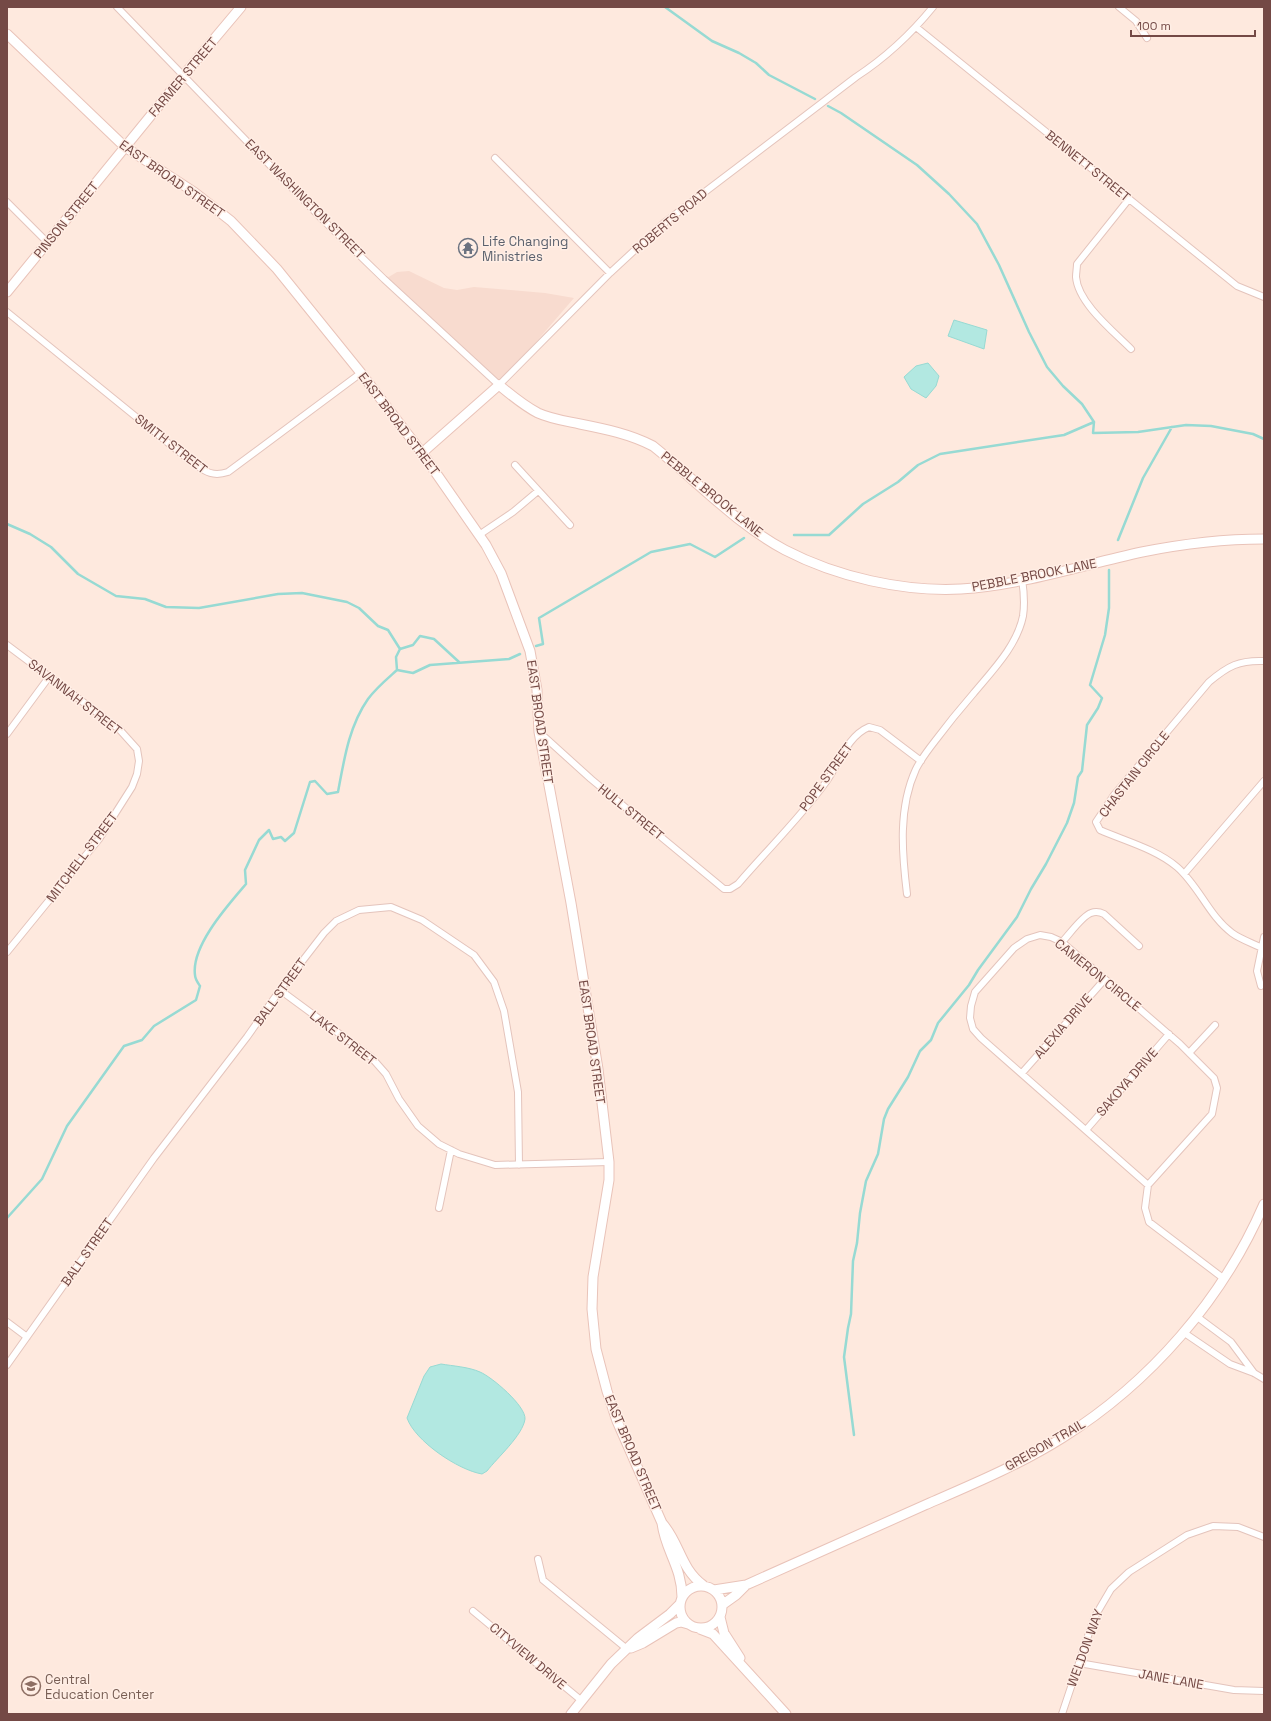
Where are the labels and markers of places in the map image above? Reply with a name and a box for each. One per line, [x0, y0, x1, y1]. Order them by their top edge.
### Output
place label: Life Changing Ministries [482, 233, 568, 265]
temple icon: Life Changing Ministries [457, 237, 479, 259]
place label: Central Education Center [45, 1671, 154, 1703]
school or university icon: Central Education Center [20, 1675, 42, 1697]

